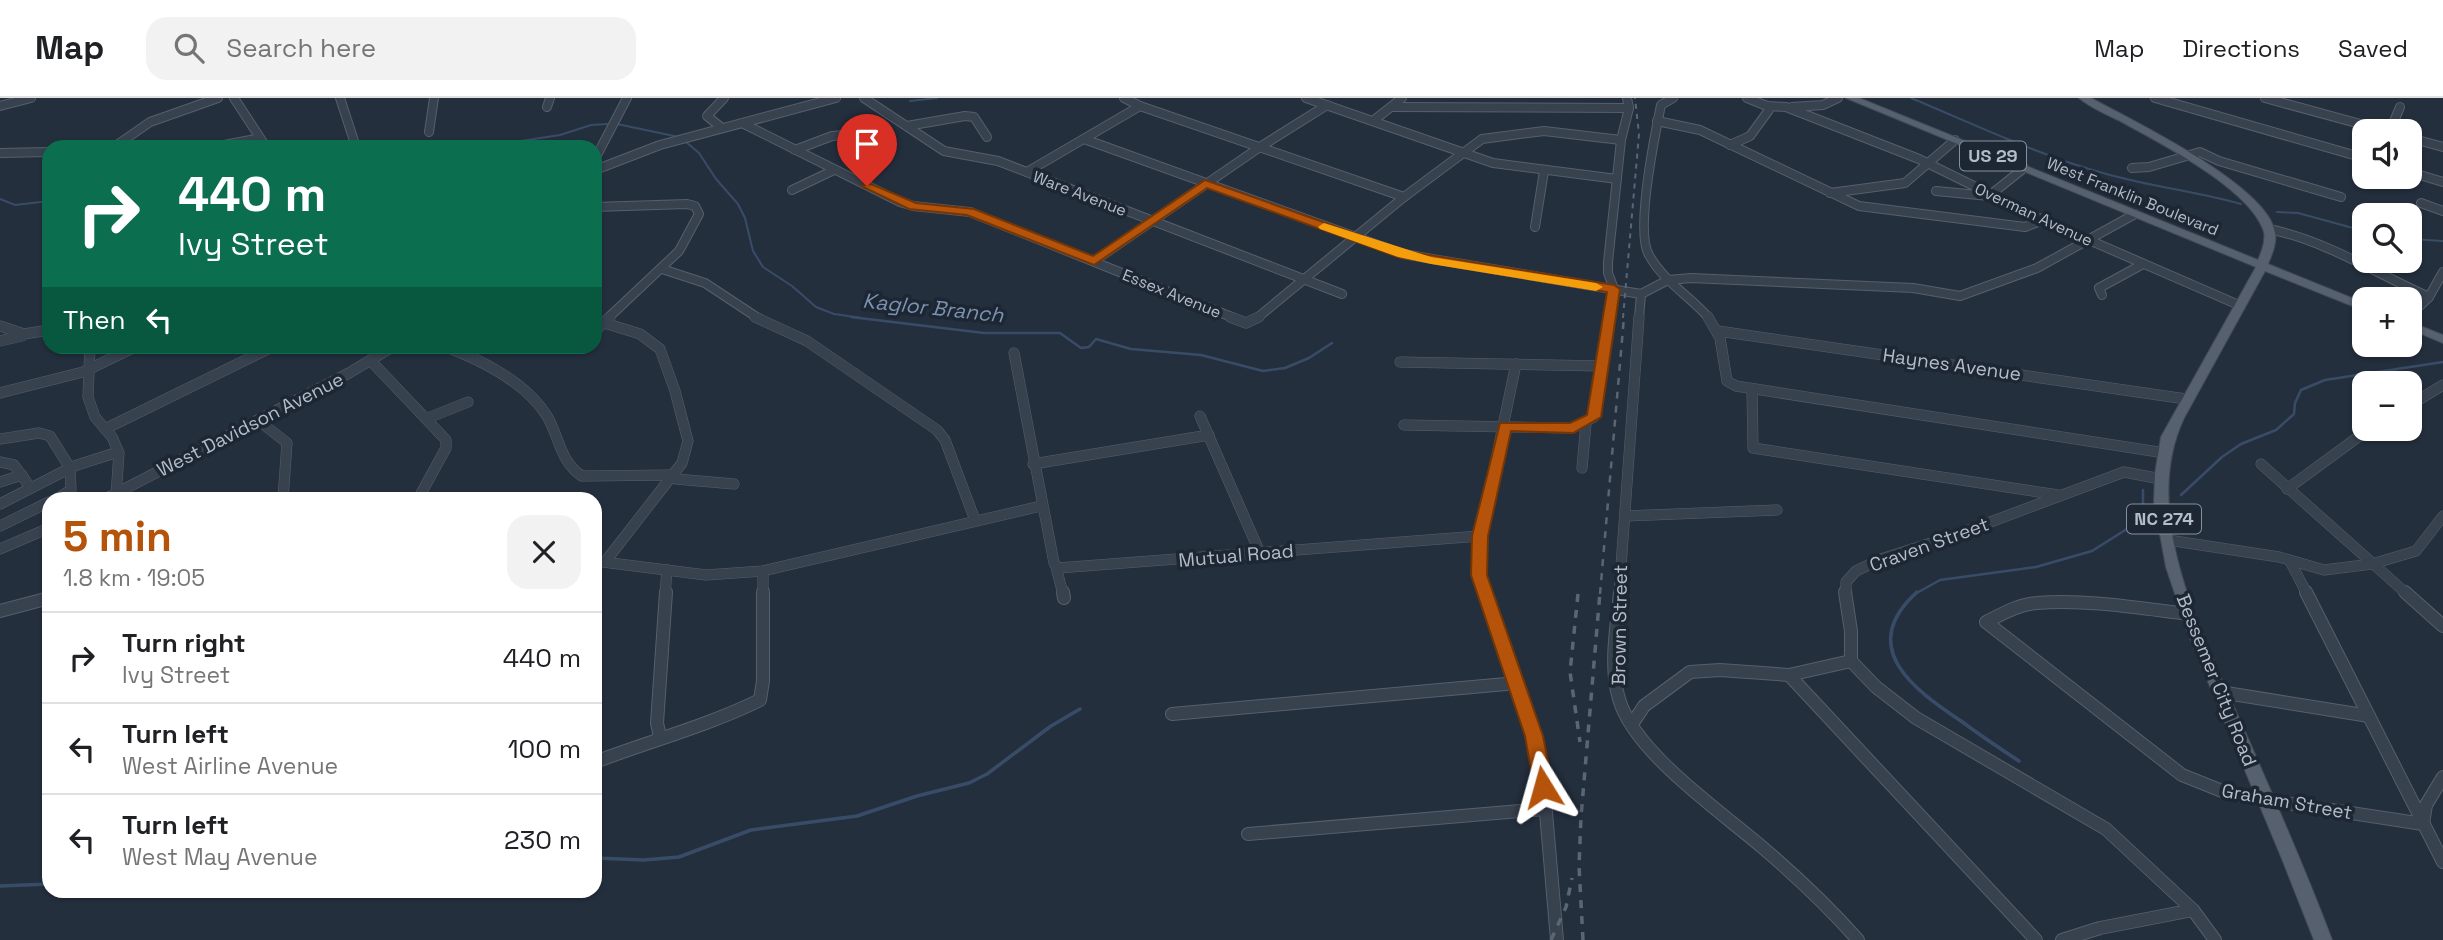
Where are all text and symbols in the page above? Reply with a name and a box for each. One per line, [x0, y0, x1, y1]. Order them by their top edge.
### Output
search box [146, 17, 636, 80]
text: Map [35, 27, 104, 69]
icon: search [170, 29, 208, 67]
text: Search here [226, 31, 376, 65]
text: Map [2094, 33, 2144, 64]
text: Directions [2182, 33, 2300, 64]
text: Saved [2338, 33, 2408, 64]
pin [837, 114, 897, 186]
map controls [2352, 119, 2422, 441]
button: sound [2352, 119, 2422, 189]
icon: arrive [848, 125, 886, 163]
road number: US 29 [1960, 142, 2026, 170]
street label: West Franklin Boulevard [2044, 152, 2222, 241]
text: 440 m [178, 163, 326, 225]
street label: Ware Avenue [1030, 166, 1130, 221]
icon: right [63, 168, 154, 259]
street label: Overman Avenue [1971, 178, 2096, 251]
button: search [2352, 203, 2422, 273]
text: Ivy Street [178, 224, 329, 264]
street label: Essex Avenue [1119, 264, 1224, 323]
water label: Kaglor Branch [861, 287, 1006, 328]
button: + [2352, 287, 2422, 357]
icon: left [140, 301, 178, 339]
text: Then [63, 303, 126, 337]
street label: Haynes Avenue [1881, 342, 2023, 387]
street label: West Davidson Avenue [153, 366, 348, 482]
button: − [2352, 371, 2422, 441]
road number: NC 274 [2127, 505, 2201, 534]
text: 5 min [63, 510, 172, 563]
street label: Craven Street [1866, 511, 1992, 578]
button: close [507, 515, 581, 589]
street label: Mutual Road [1177, 538, 1295, 573]
text: 1.8 km · 19:05 [63, 563, 205, 593]
street label: Brown Street [1606, 564, 1633, 686]
street label: Bessemer City Road [2171, 590, 2262, 770]
text: Turn right [122, 626, 246, 660]
icon: right [63, 639, 101, 677]
text: 440 m [503, 641, 581, 675]
text: Ivy Street [122, 660, 230, 690]
text: Turn left [122, 717, 229, 751]
icon: left [63, 730, 101, 768]
text: 100 m [508, 732, 581, 766]
position arrow [1506, 750, 1580, 824]
text: West Airline Avenue [122, 751, 338, 781]
street label: Graham Street [2220, 778, 2354, 825]
text: Turn left [122, 808, 229, 842]
icon: left [63, 821, 101, 859]
text: 230 m [504, 823, 581, 857]
text: West May Avenue [122, 842, 318, 872]

